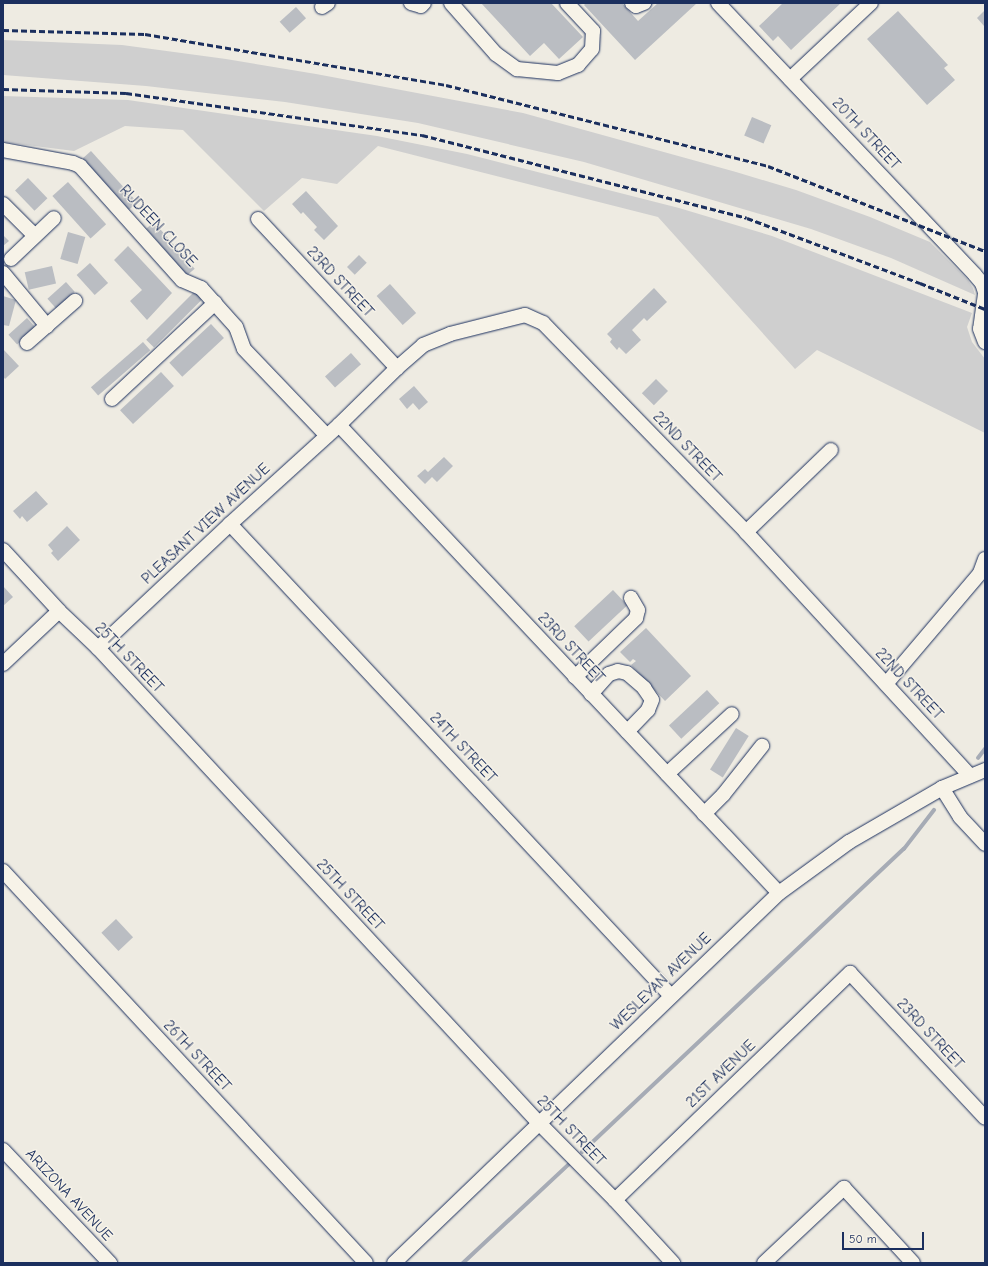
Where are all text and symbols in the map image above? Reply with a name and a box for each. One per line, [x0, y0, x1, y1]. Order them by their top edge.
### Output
street label: 20TH STREET [828, 94, 904, 174]
street label: RUDEEN CLOSE [116, 181, 200, 271]
street label: 23RD STREET [303, 243, 377, 321]
street label: 22ND STREET [649, 408, 725, 486]
street label: PLEASANT VIEW AVENUE [138, 460, 274, 588]
street label: 23RD STREET [534, 609, 608, 687]
street label: 25TH STREET [91, 619, 167, 697]
street label: 22ND STREET [871, 645, 947, 723]
street label: 24TH STREET [426, 709, 500, 787]
street label: 25TH STREET [313, 856, 387, 934]
street label: WESLEYAN AVENUE [607, 930, 715, 1034]
street label: 23RD STREET [893, 995, 967, 1073]
street label: 26TH STREET [160, 1017, 234, 1095]
street label: 21ST AVENUE [683, 1036, 759, 1112]
street label: 25TH STREET [533, 1092, 609, 1170]
street label: ARIZONA AVENUE [22, 1145, 116, 1245]
scale bar [844, 1224, 926, 1250]
text: 50 m [849, 1232, 877, 1246]

